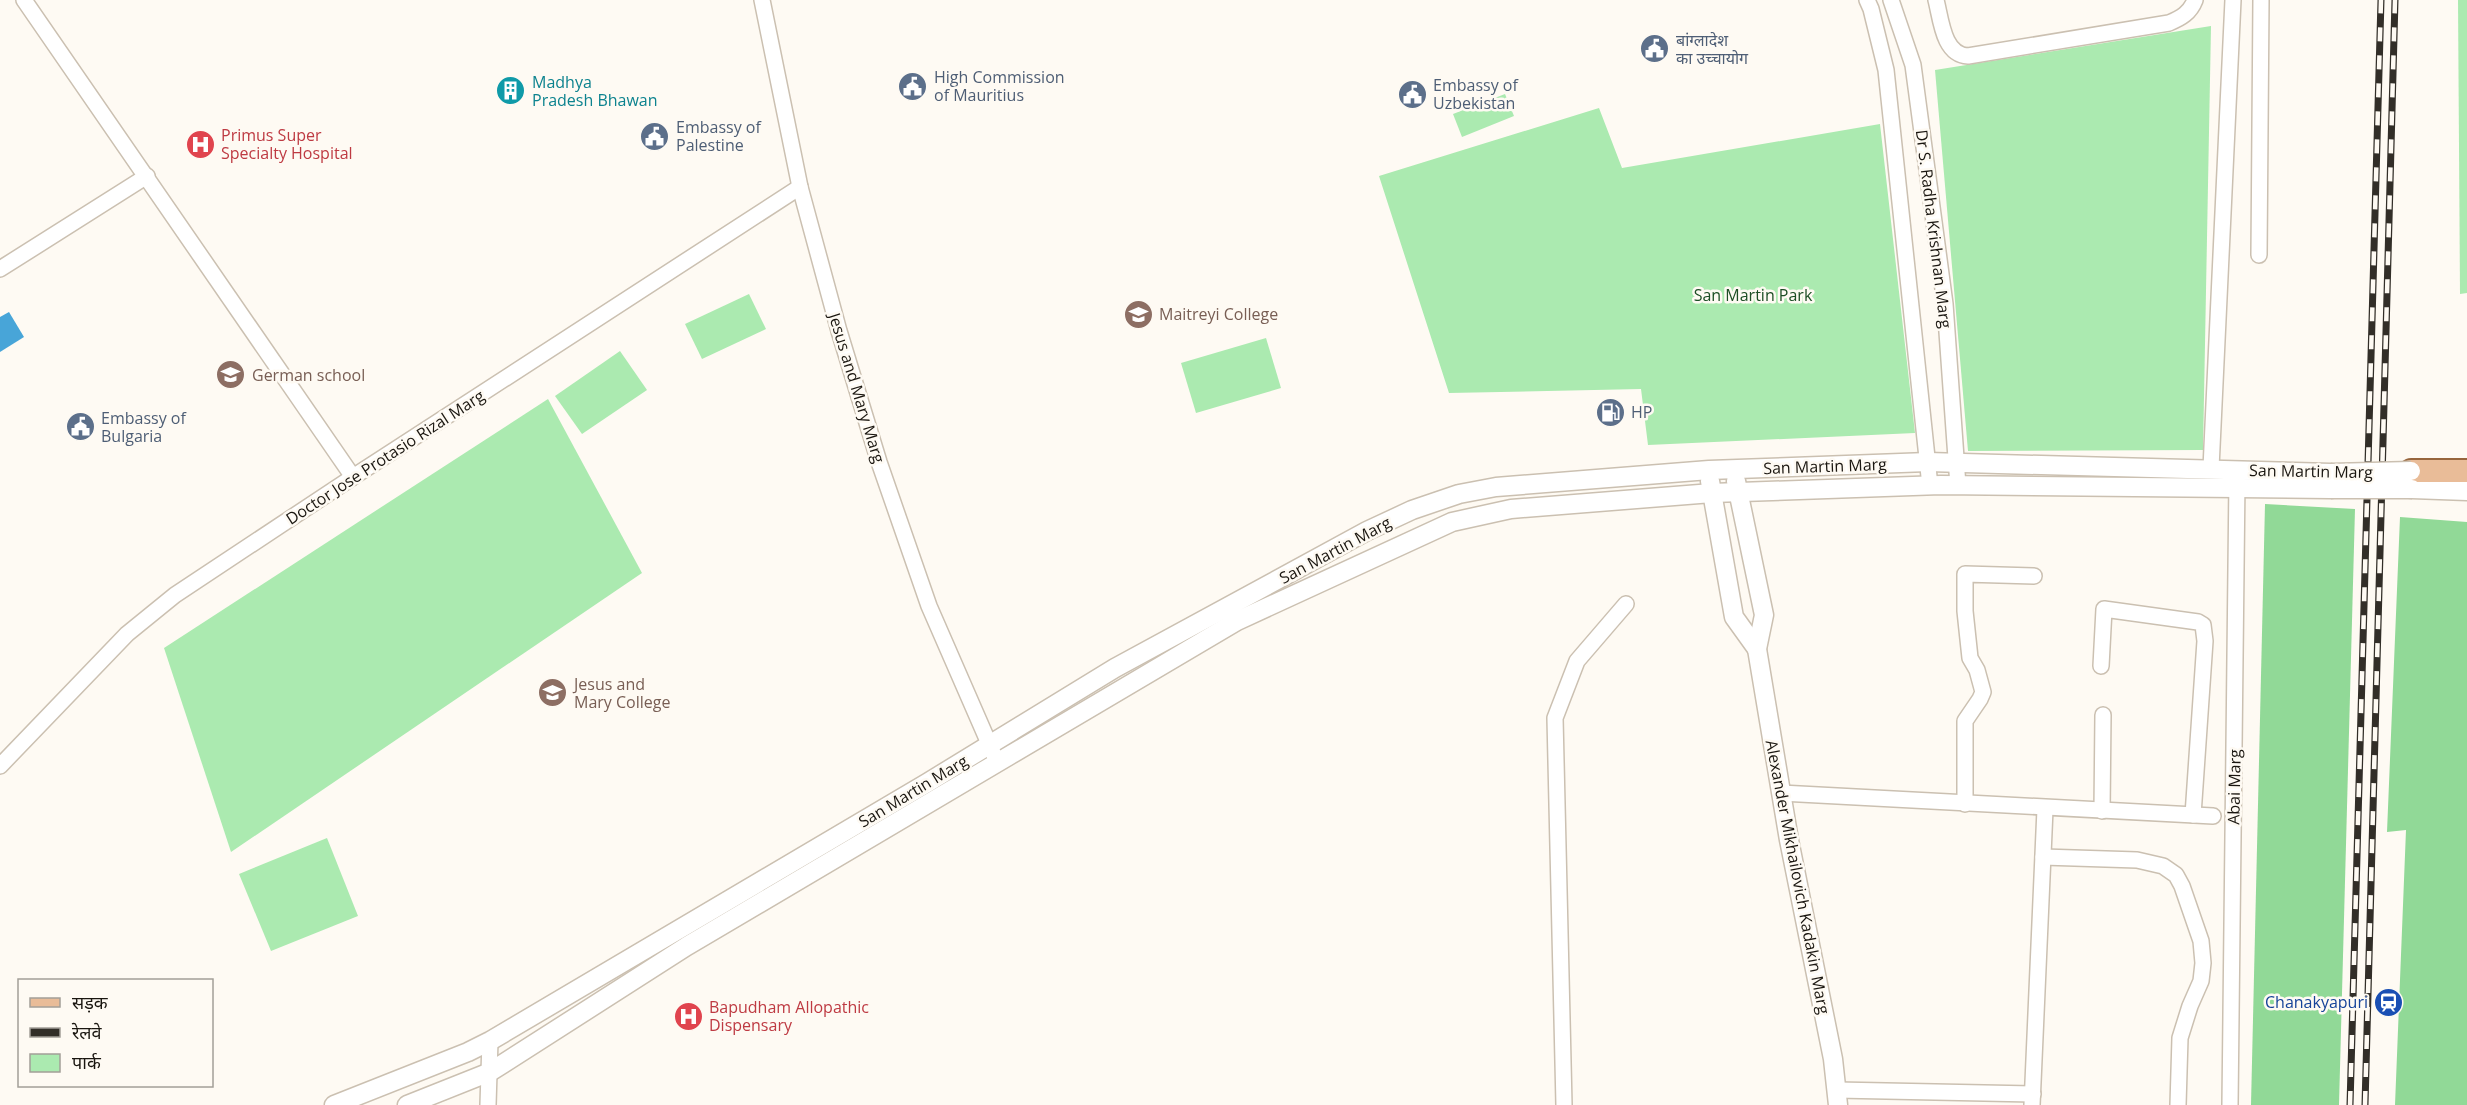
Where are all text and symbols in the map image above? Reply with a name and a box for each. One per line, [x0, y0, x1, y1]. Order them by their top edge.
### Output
place label: बांग्लादेश का उच्चायोग [1676, 29, 1749, 69]
public building icon: बांग्लादेश का उच्चायोग [1639, 33, 1671, 65]
place label: High Commission of Mauritius [934, 66, 1065, 106]
public building icon: High Commission of Mauritius [897, 70, 929, 102]
place label: Madhya Pradesh Bhawan [532, 71, 658, 111]
place label: Embassy of Uzbekistan [1433, 74, 1519, 114]
building icon: Madhya Pradesh Bhawan [495, 75, 527, 107]
public building icon: Embassy of Uzbekistan [1396, 78, 1428, 110]
place label: Embassy of Palestine [676, 116, 762, 156]
public building icon: Embassy of Palestine [639, 120, 671, 152]
place label: Primus Super Specialty Hospital [221, 124, 353, 164]
hospital icon: Primus Super Specialty Hospital [184, 128, 216, 160]
street label: Dr S. Radha Krishnan Marg [1911, 128, 1957, 330]
park label: San Martin Park [1694, 284, 1813, 306]
school or university icon: Maitreyi College [1122, 298, 1154, 330]
place label: Maitreyi College [1159, 303, 1278, 325]
street label: Jesus and Mary Marg [823, 308, 890, 466]
school or university icon: German school [215, 359, 247, 391]
place label: German school [252, 364, 365, 386]
street label: Doctor Jose Protasio Rizal Marg [282, 384, 489, 530]
fuel station icon: HP [1594, 396, 1626, 428]
place label: HP [1631, 401, 1652, 423]
place label: Embassy of Bulgaria [101, 407, 187, 447]
public building icon: Embassy of Bulgaria [64, 411, 96, 443]
street label: San Martin Marg [1763, 453, 1887, 479]
street label: San Martin Marg [2249, 459, 2373, 483]
street label: San Martin Marg [1275, 511, 1395, 589]
place label: Jesus and Mary College [572, 673, 670, 713]
school or university icon: Jesus and Mary College [537, 677, 569, 709]
street label: Alexander Mikhailovich Kadakin Marg [1761, 738, 1835, 1016]
street label: Abai Marg [2222, 749, 2246, 825]
street label: San Martin Marg [854, 750, 972, 832]
legend [18, 979, 213, 1087]
station icon: Chanakyapuri [2373, 986, 2405, 1018]
text: सड़क [72, 990, 109, 1014]
place label: Chanakyapuri [2265, 991, 2368, 1013]
place label: Bapudham Allopathic Dispensary [709, 996, 869, 1036]
hospital icon: Bapudham Allopathic Dispensary [672, 1000, 704, 1032]
text: रेलवे [71, 1020, 103, 1044]
text: पार्क [72, 1050, 102, 1074]

